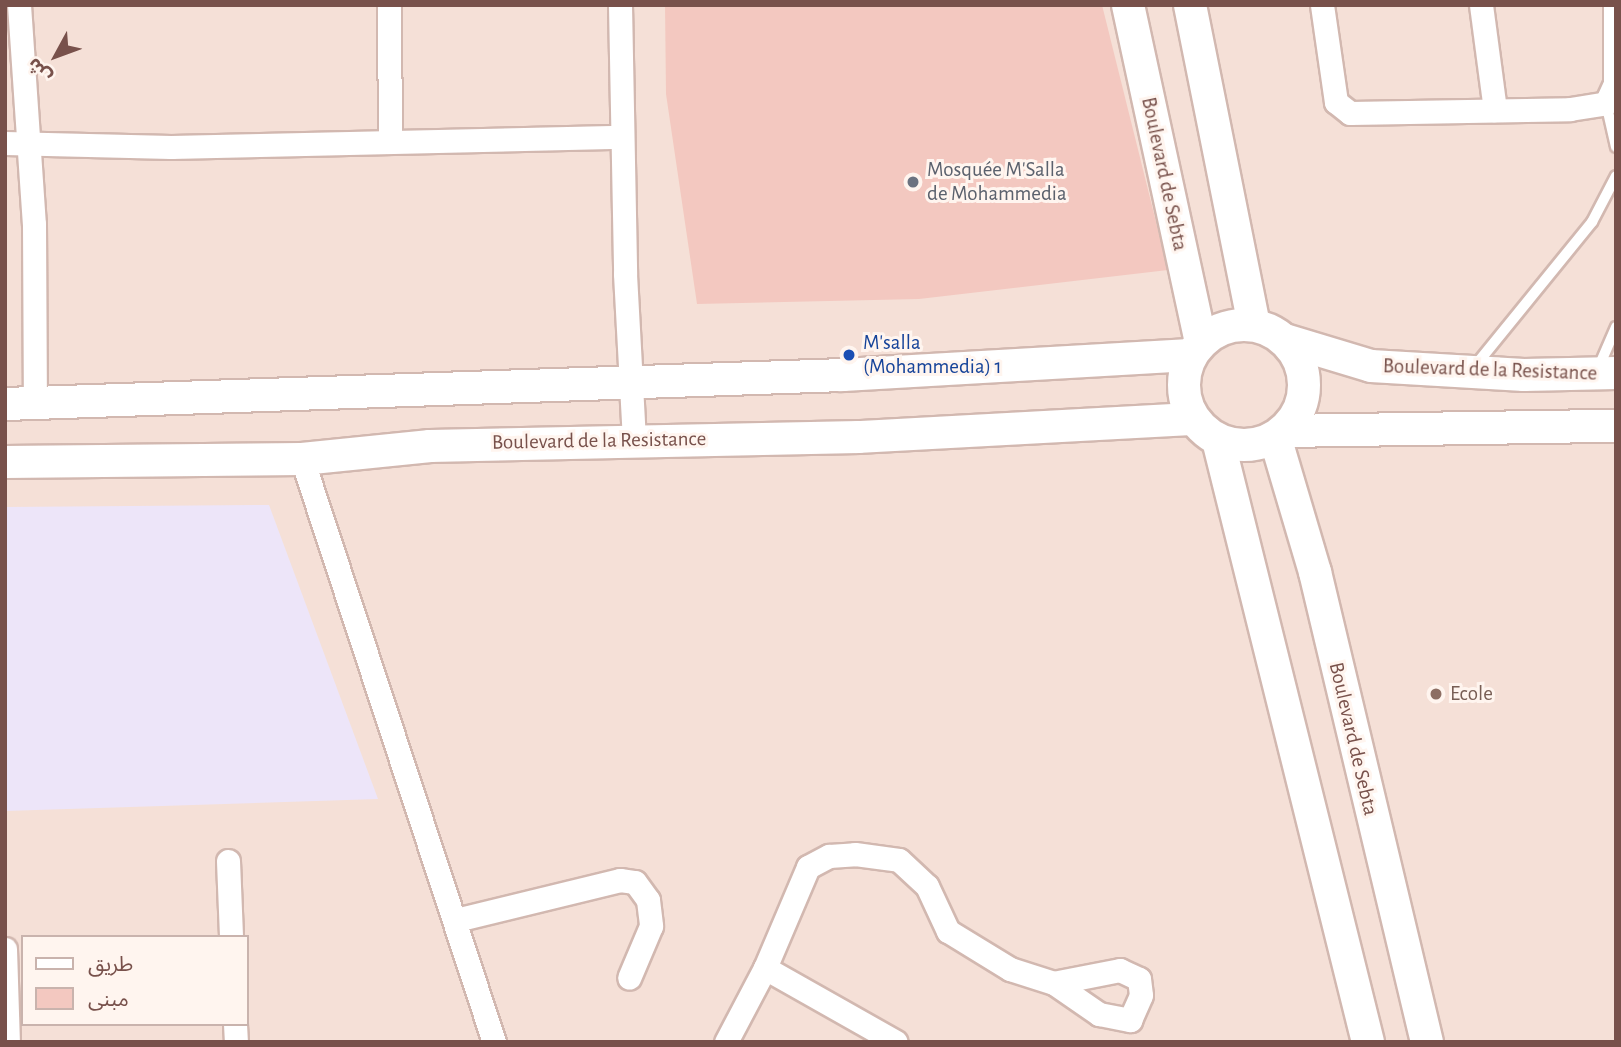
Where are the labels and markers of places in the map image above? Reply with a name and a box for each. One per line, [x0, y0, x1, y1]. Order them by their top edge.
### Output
place label: Mosquée M'Salla de Mohammedia [927, 157, 1067, 207]
marker: Mosquée M'Salla de Mohammedia [905, 174, 921, 190]
place label: M'salla (Mohammedia) 1 [863, 330, 1002, 380]
marker: M'salla (Mohammedia) 1 [841, 347, 857, 363]
place label: Ecole [1450, 681, 1493, 707]
marker: Ecole [1428, 686, 1444, 702]

